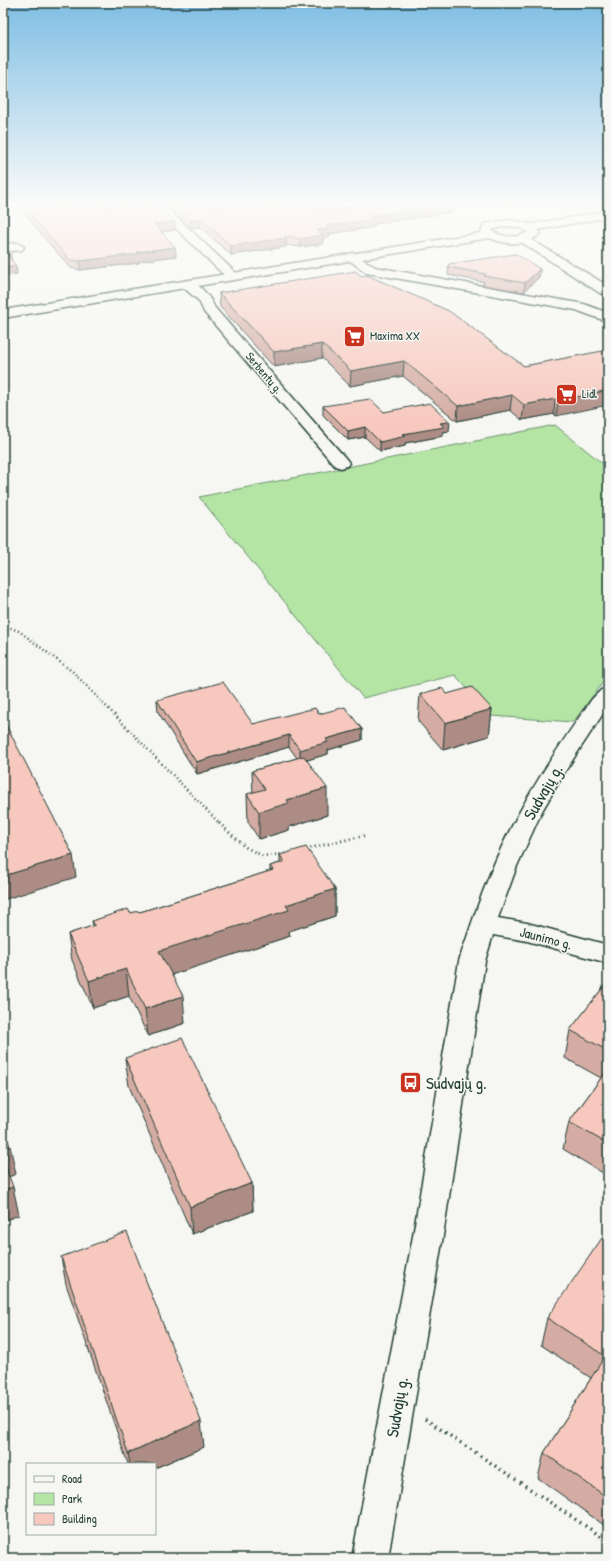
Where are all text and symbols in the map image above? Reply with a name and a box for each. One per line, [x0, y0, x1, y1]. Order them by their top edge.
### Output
supermarket icon: Maxima XX [342, 323, 368, 349]
place label: Maxima XX [370, 327, 420, 344]
street label: Serbentų g. [242, 348, 287, 397]
supermarket icon: Lidl [554, 381, 580, 407]
place label: Lidl [582, 385, 598, 402]
street label: Sudvajų g. [517, 760, 568, 824]
street label: Jaunimo g. [518, 921, 574, 955]
bus stop icon: Sudvajų g. [397, 1070, 423, 1096]
place label: Sudvajų g. [426, 1071, 487, 1094]
street label: Sudvajų g. [380, 1375, 413, 1439]
legend [26, 1463, 156, 1535]
text: Road [62, 1470, 82, 1487]
text: Park [62, 1490, 82, 1507]
text: Building [62, 1510, 97, 1527]

